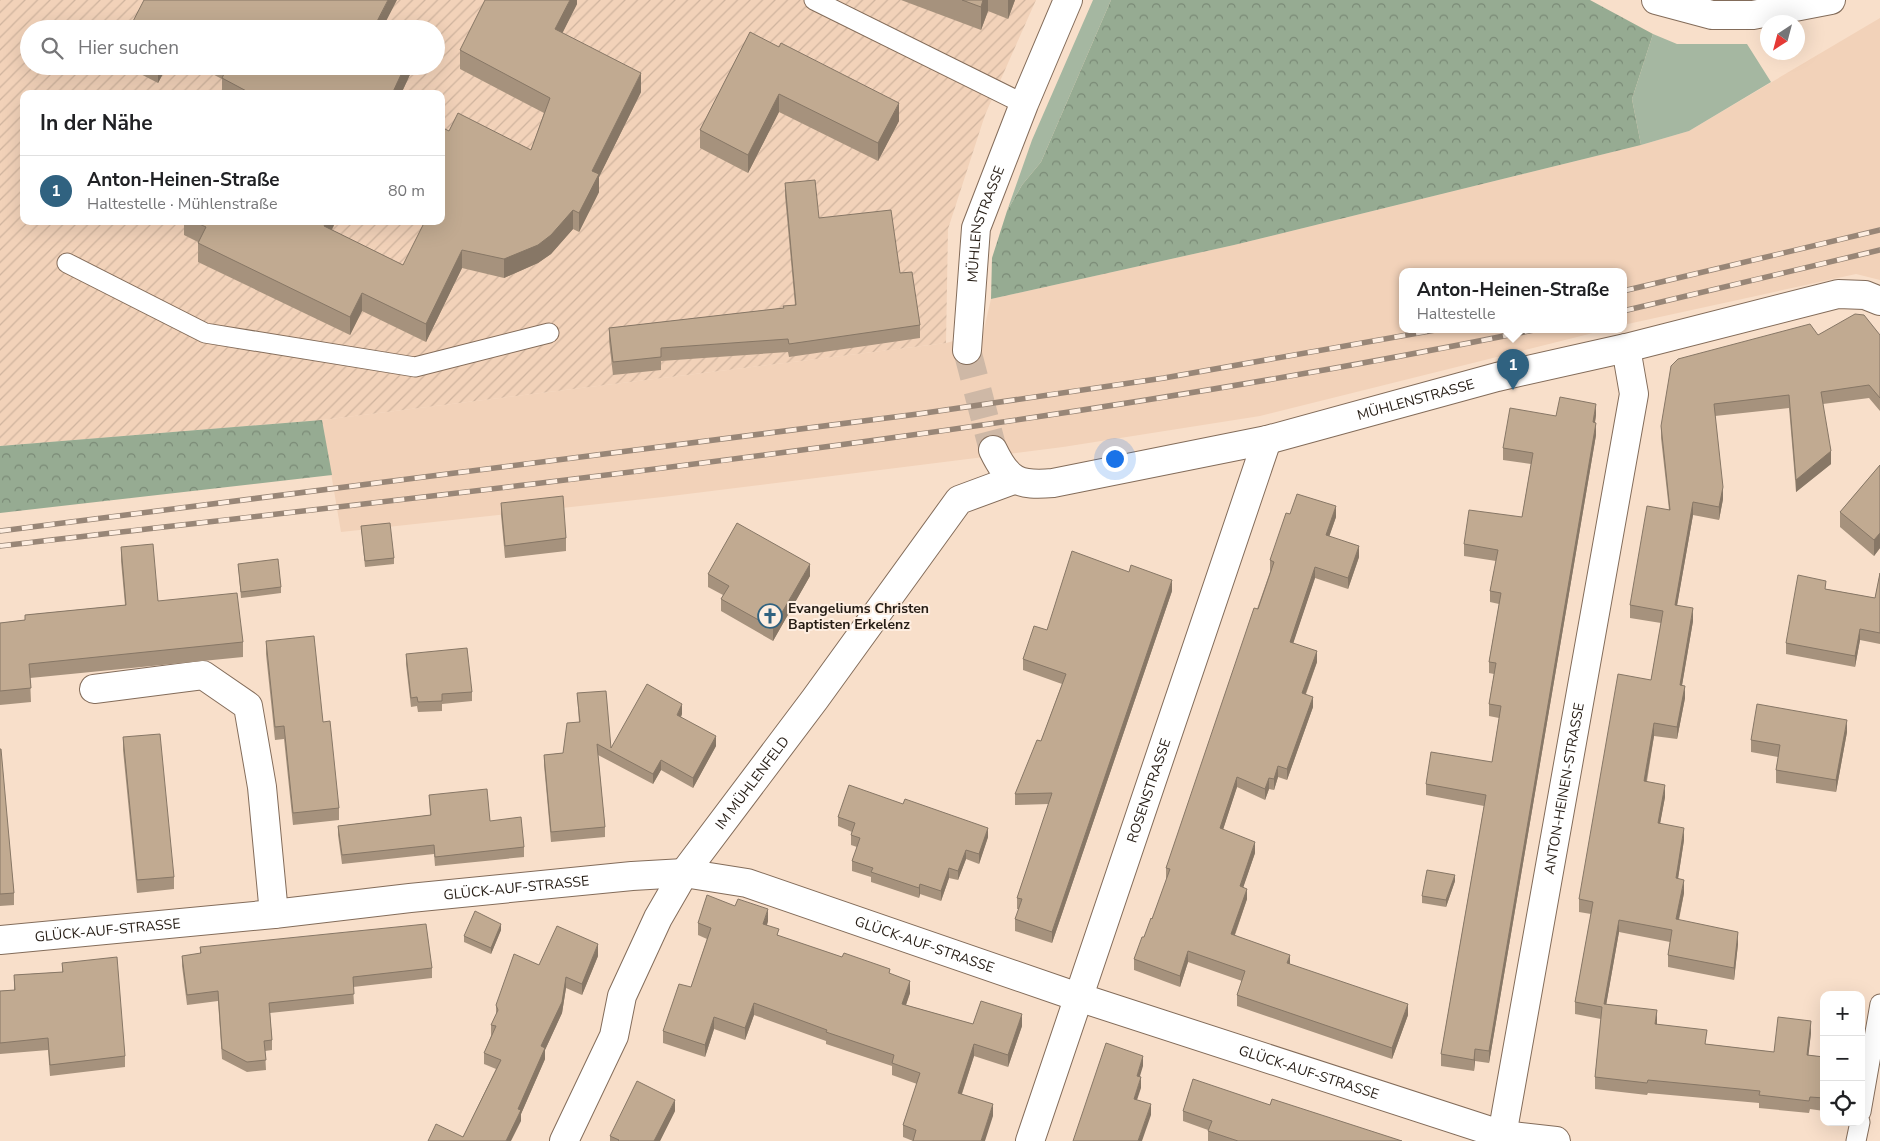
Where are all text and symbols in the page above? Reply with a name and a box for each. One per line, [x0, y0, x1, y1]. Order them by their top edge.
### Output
north arrow [1760, 15, 1805, 60]
search box [20, 20, 445, 75]
icon: search [38, 34, 66, 62]
text: Hier suchen [78, 35, 179, 61]
text: In der Nähe [40, 109, 153, 137]
street label: MÜHLENSTRASSE [963, 163, 1009, 283]
text: Anton-Heinen-Straße [87, 167, 280, 193]
text: 1 [51, 180, 61, 202]
text: 80 m [388, 180, 425, 202]
text: Haltestelle · Mühlenstraße [87, 193, 277, 215]
popup [1399, 268, 1627, 333]
text: Anton-Heinen-Straße [1417, 277, 1609, 303]
text: Haltestelle [1417, 303, 1496, 325]
pin: 1 [1497, 349, 1529, 390]
street label: MÜHLENSTRASSE [1355, 375, 1476, 425]
your location [1102, 446, 1128, 472]
place label: Evangeliums Christen Baptisten Erkelenz [788, 599, 929, 634]
church icon: Evangeliums Christen Baptisten Erkelenz [757, 603, 783, 629]
street label: ANTON-HEINEN-STRASSE [1540, 701, 1589, 876]
street label: IM MÜHLENFELD [711, 733, 794, 833]
street label: ROSENSTRASSE [1123, 736, 1175, 845]
street label: GLÜCK-AUF-STRASSE [443, 871, 590, 905]
street label: GLÜCK-AUF-STRASSE [852, 912, 997, 977]
street label: GLÜCK-AUF-STRASSE [34, 914, 181, 947]
map controls [1820, 991, 1865, 1126]
button: + [1820, 991, 1865, 1036]
button: − [1820, 1036, 1865, 1081]
street label: GLÜCK-AUF-STRASSE [1236, 1041, 1381, 1104]
button: locate [1820, 1081, 1865, 1126]

